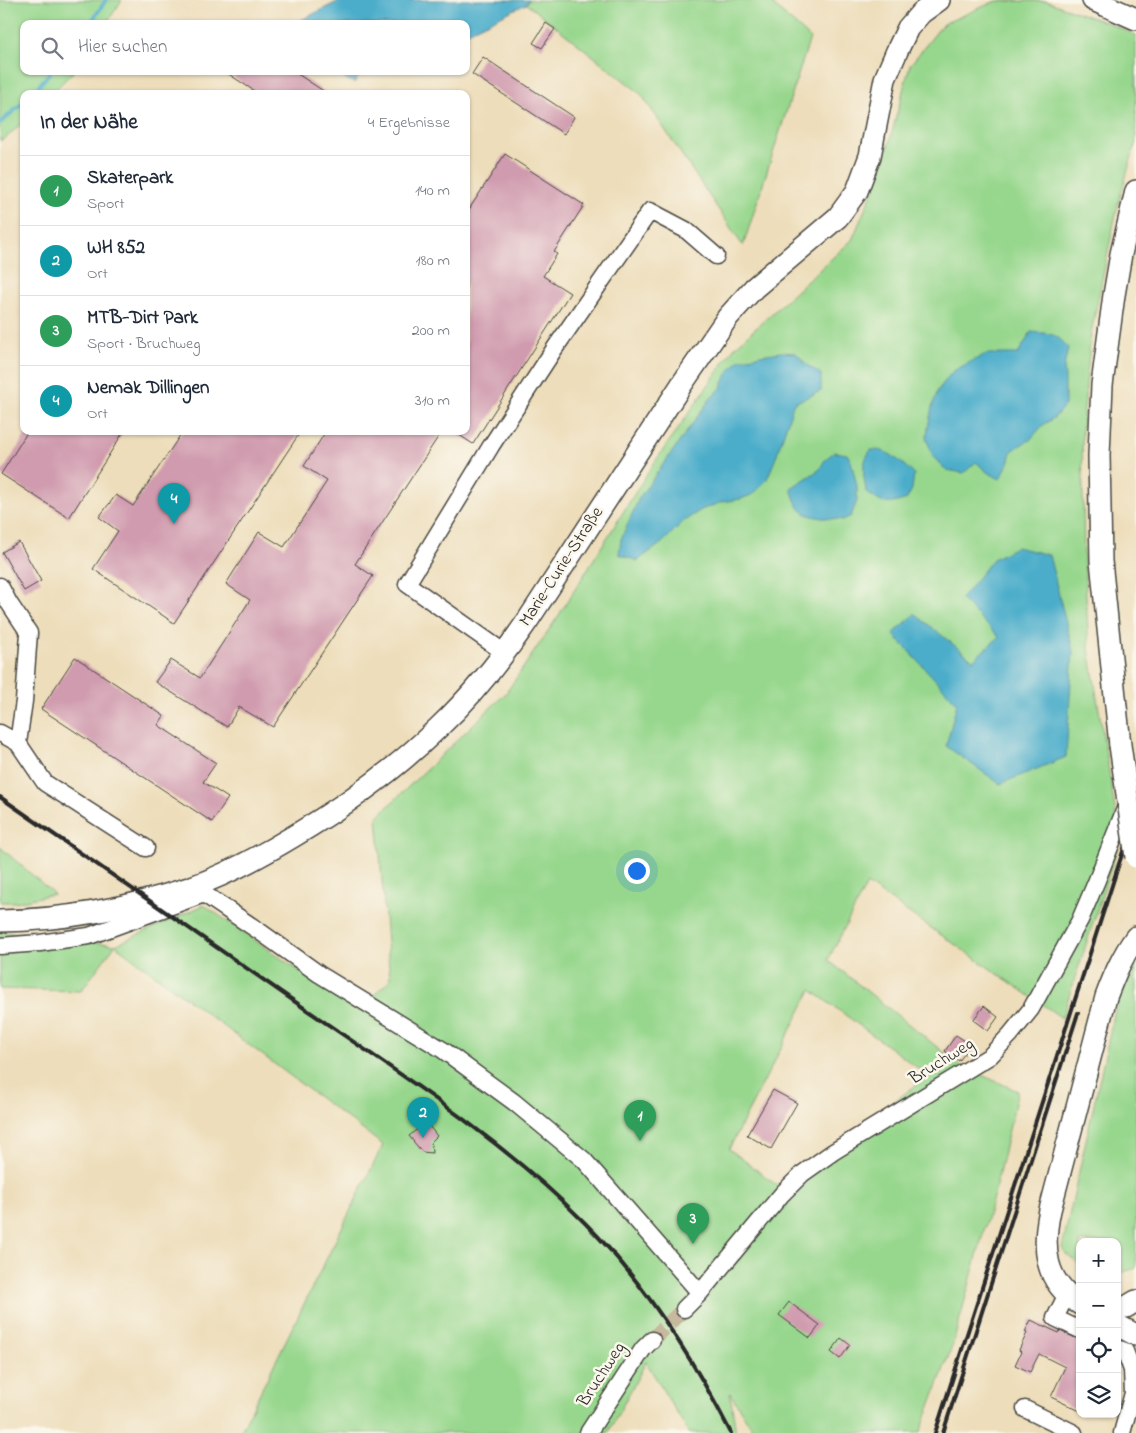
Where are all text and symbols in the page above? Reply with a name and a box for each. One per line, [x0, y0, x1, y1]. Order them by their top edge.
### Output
search box [20, 20, 470, 75]
icon: search [38, 34, 66, 62]
text: Hier suchen [78, 34, 167, 61]
text: In der Nähe [40, 108, 138, 138]
text: 4 Ergebnisse [368, 111, 450, 135]
text: Skaterpark [87, 165, 173, 192]
text: 1 [53, 179, 59, 203]
text: 140 m [415, 179, 450, 203]
text: Sport [87, 192, 125, 216]
text: WH 852 [87, 235, 145, 262]
text: 2 [52, 249, 60, 273]
text: 180 m [416, 249, 450, 273]
text: Ort [87, 262, 108, 286]
text: MTB-Dirt Park [87, 305, 198, 332]
text: 3 [53, 319, 59, 343]
text: 200 m [412, 319, 450, 343]
text: Sport · Bruchweg [87, 332, 200, 356]
text: Nemak Dillingen [87, 375, 209, 402]
text: 4 [53, 389, 59, 413]
text: 310 m [415, 389, 450, 413]
text: Ort [87, 402, 108, 426]
pin: 4 [158, 483, 190, 524]
street label: Marie-Curie-Straße [513, 501, 611, 632]
your location [624, 858, 650, 884]
street label: Bruchweg [904, 1032, 980, 1094]
pin: 2 [407, 1097, 439, 1138]
pin: 1 [624, 1100, 656, 1141]
pin: 3 [677, 1203, 709, 1244]
map controls [1076, 1238, 1121, 1418]
button: + [1076, 1238, 1121, 1283]
button: − [1076, 1283, 1121, 1328]
button: locate [1076, 1328, 1121, 1373]
street label: Bruchweg [571, 1338, 633, 1414]
button: layers [1076, 1373, 1121, 1418]

